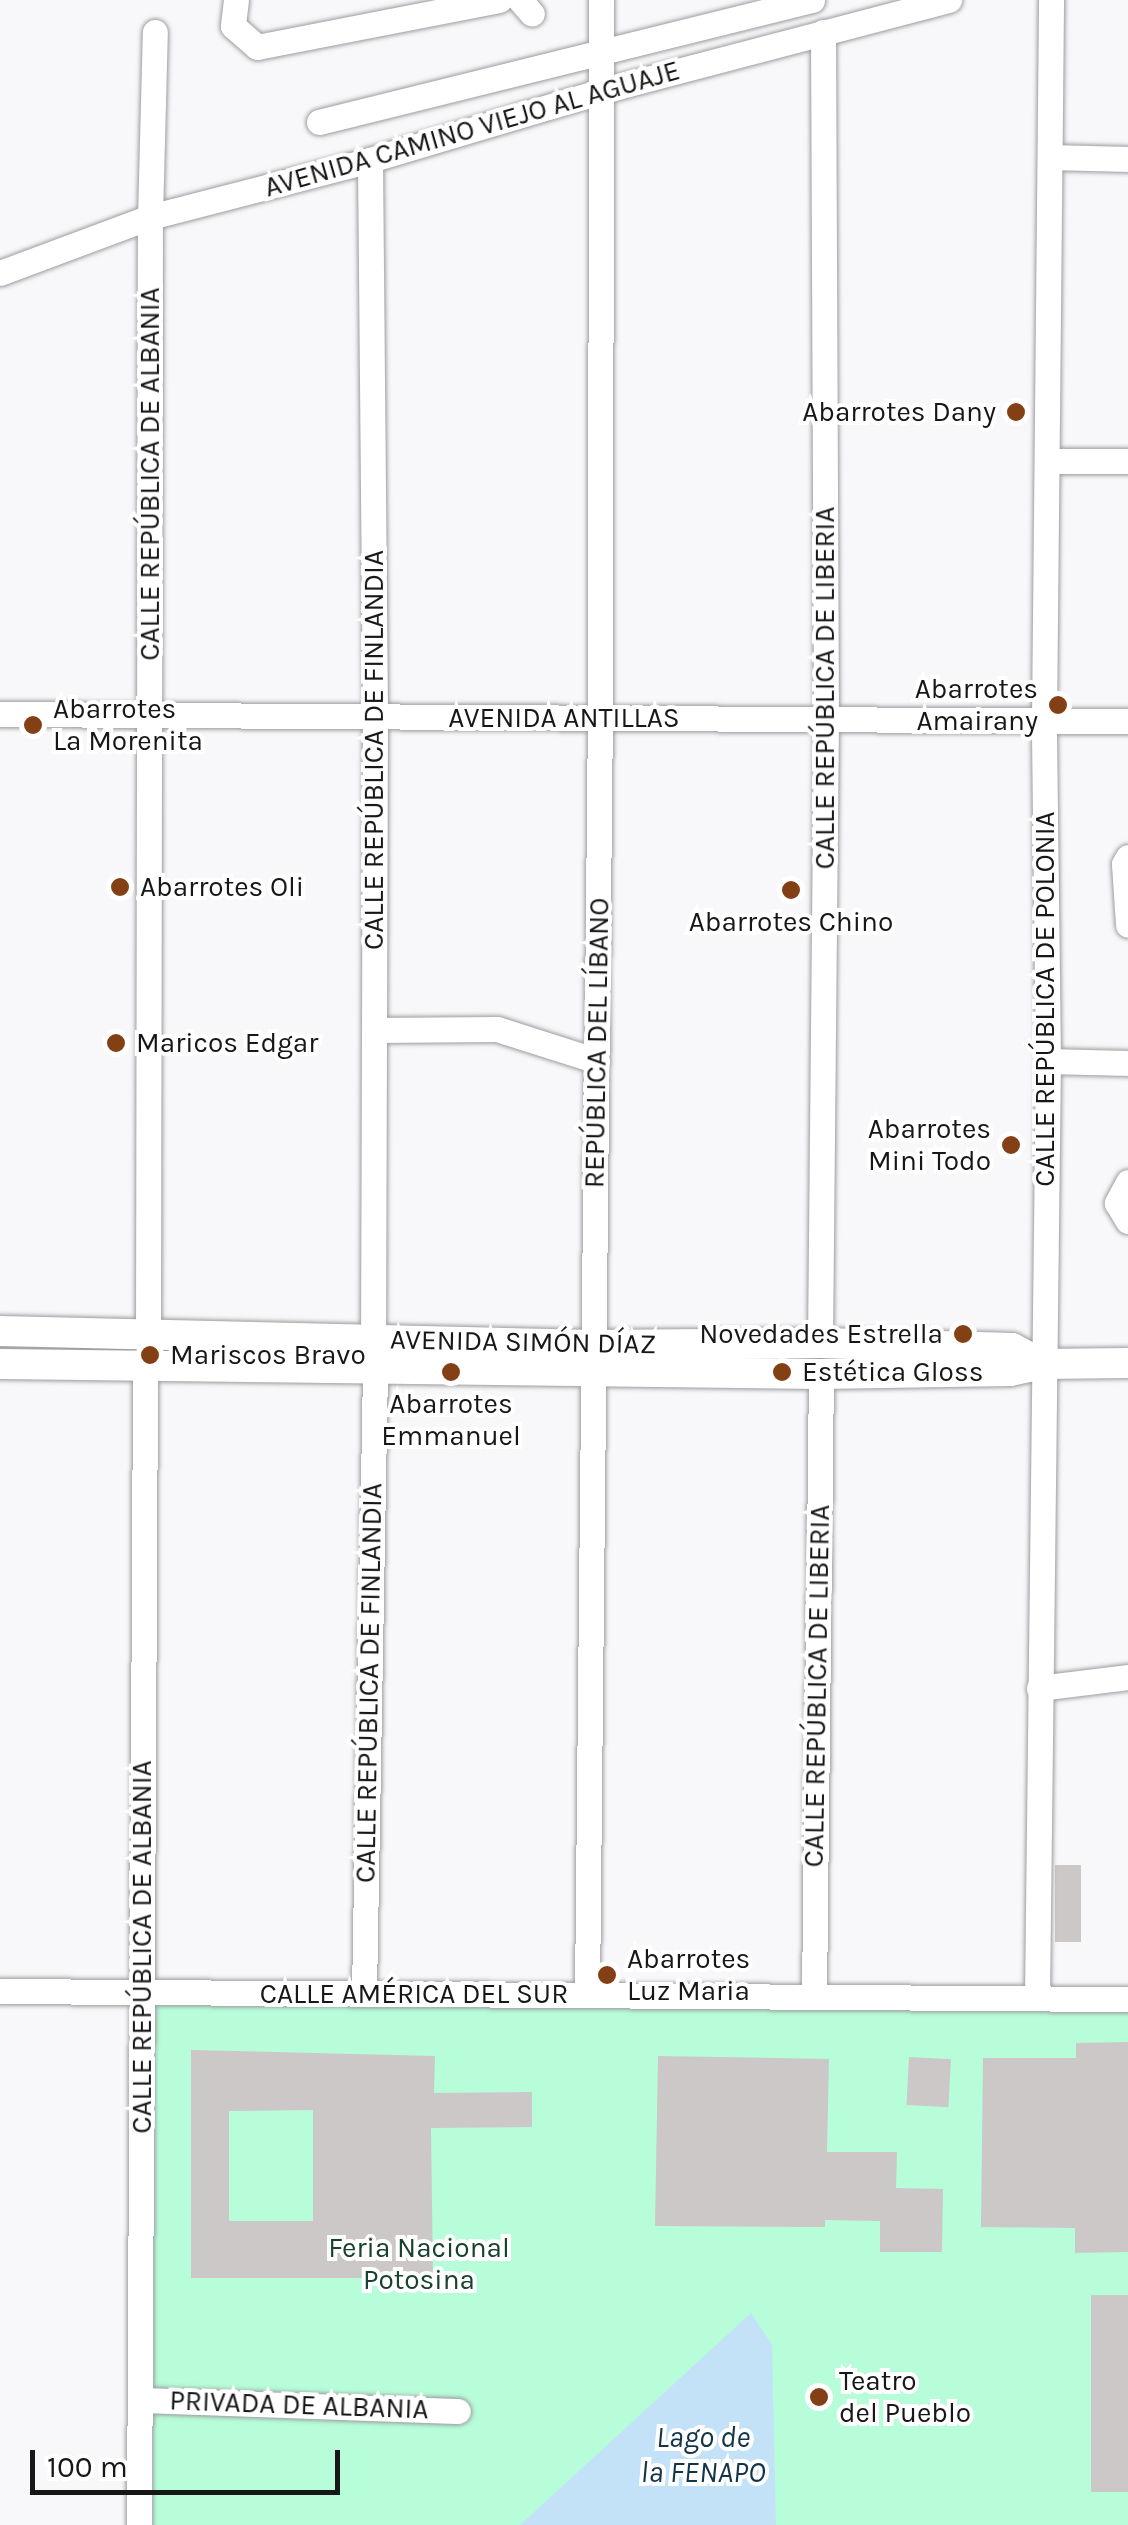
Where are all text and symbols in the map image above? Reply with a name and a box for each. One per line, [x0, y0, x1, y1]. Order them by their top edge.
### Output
street label: AVENIDA CAMINO VIEJO AL AGUAJE [261, 54, 683, 204]
street label: CALLE REPÚBLICA DE ALBANIA [133, 287, 167, 661]
place label: Abarrotes Dany [802, 395, 996, 429]
marker: Abarrotes Dany [1005, 401, 1027, 423]
street label: CALLE REPÚBLICA DE LIBERIA [808, 507, 842, 869]
street label: CALLE REPÚBLICA DE FINLANDIA [357, 550, 391, 950]
place label: Abarrotes Amairany [915, 672, 1038, 738]
place label: Abarrotes La Morenita [53, 692, 203, 758]
marker: Abarrotes Amairany [1047, 694, 1069, 716]
street label: AVENIDA ANTILLAS [448, 701, 680, 735]
marker: Abarrotes La Morenita [22, 714, 44, 736]
street label: CALLE REPÚBLICA DE POLONIA [1028, 811, 1062, 1187]
place label: Abarrotes Oli [140, 870, 304, 904]
marker: Abarrotes Oli [109, 876, 131, 898]
marker: Abarrotes Chino [780, 879, 802, 901]
street label: REPÚBLICA DEL LÍBANO [578, 897, 616, 1189]
place label: Abarrotes Chino [689, 905, 893, 939]
place label: Maricos Edgar [136, 1026, 318, 1060]
marker: Maricos Edgar [105, 1032, 127, 1054]
place label: Abarrotes Mini Todo [868, 1112, 991, 1178]
marker: Abarrotes Mini Todo [1000, 1134, 1022, 1156]
place label: Novedades Estrella [699, 1317, 943, 1351]
street label: AVENIDA SIMÓN DÍAZ [390, 1323, 656, 1361]
marker: Novedades Estrella [952, 1323, 974, 1345]
place label: Mariscos Bravo [170, 1338, 366, 1372]
marker: Mariscos Bravo [139, 1344, 161, 1366]
place label: Estética Gloss [802, 1355, 983, 1389]
marker: Abarrotes Emmanuel [440, 1361, 462, 1383]
marker: Estética Gloss [771, 1361, 793, 1383]
place label: Abarrotes Emmanuel [381, 1387, 521, 1453]
street label: CALLE REPÚBLICA DE FINLANDIA [349, 1483, 389, 1883]
street label: CALLE REPÚBLICA DE LIBERIA [797, 1504, 837, 1868]
street label: CALLE REPÚBLICA DE ALBANIA [125, 1760, 159, 2134]
place label: Abarrotes Luz Maria [627, 1942, 750, 2008]
marker: Abarrotes Luz Maria [596, 1964, 618, 1986]
street label: CALLE AMÉRICA DEL SUR [260, 1977, 568, 2011]
park label: Feria Nacional Potosina [328, 2231, 510, 2297]
place label: Teatro del Pueblo [839, 2364, 971, 2430]
street label: PRIVADA DE ALBANIA [169, 2384, 429, 2426]
marker: Teatro del Pueblo [808, 2386, 830, 2408]
water label: Lago de la FENAPO [641, 2419, 765, 2490]
scale bar [35, 2430, 345, 2492]
text: 100 m [47, 2449, 128, 2485]

